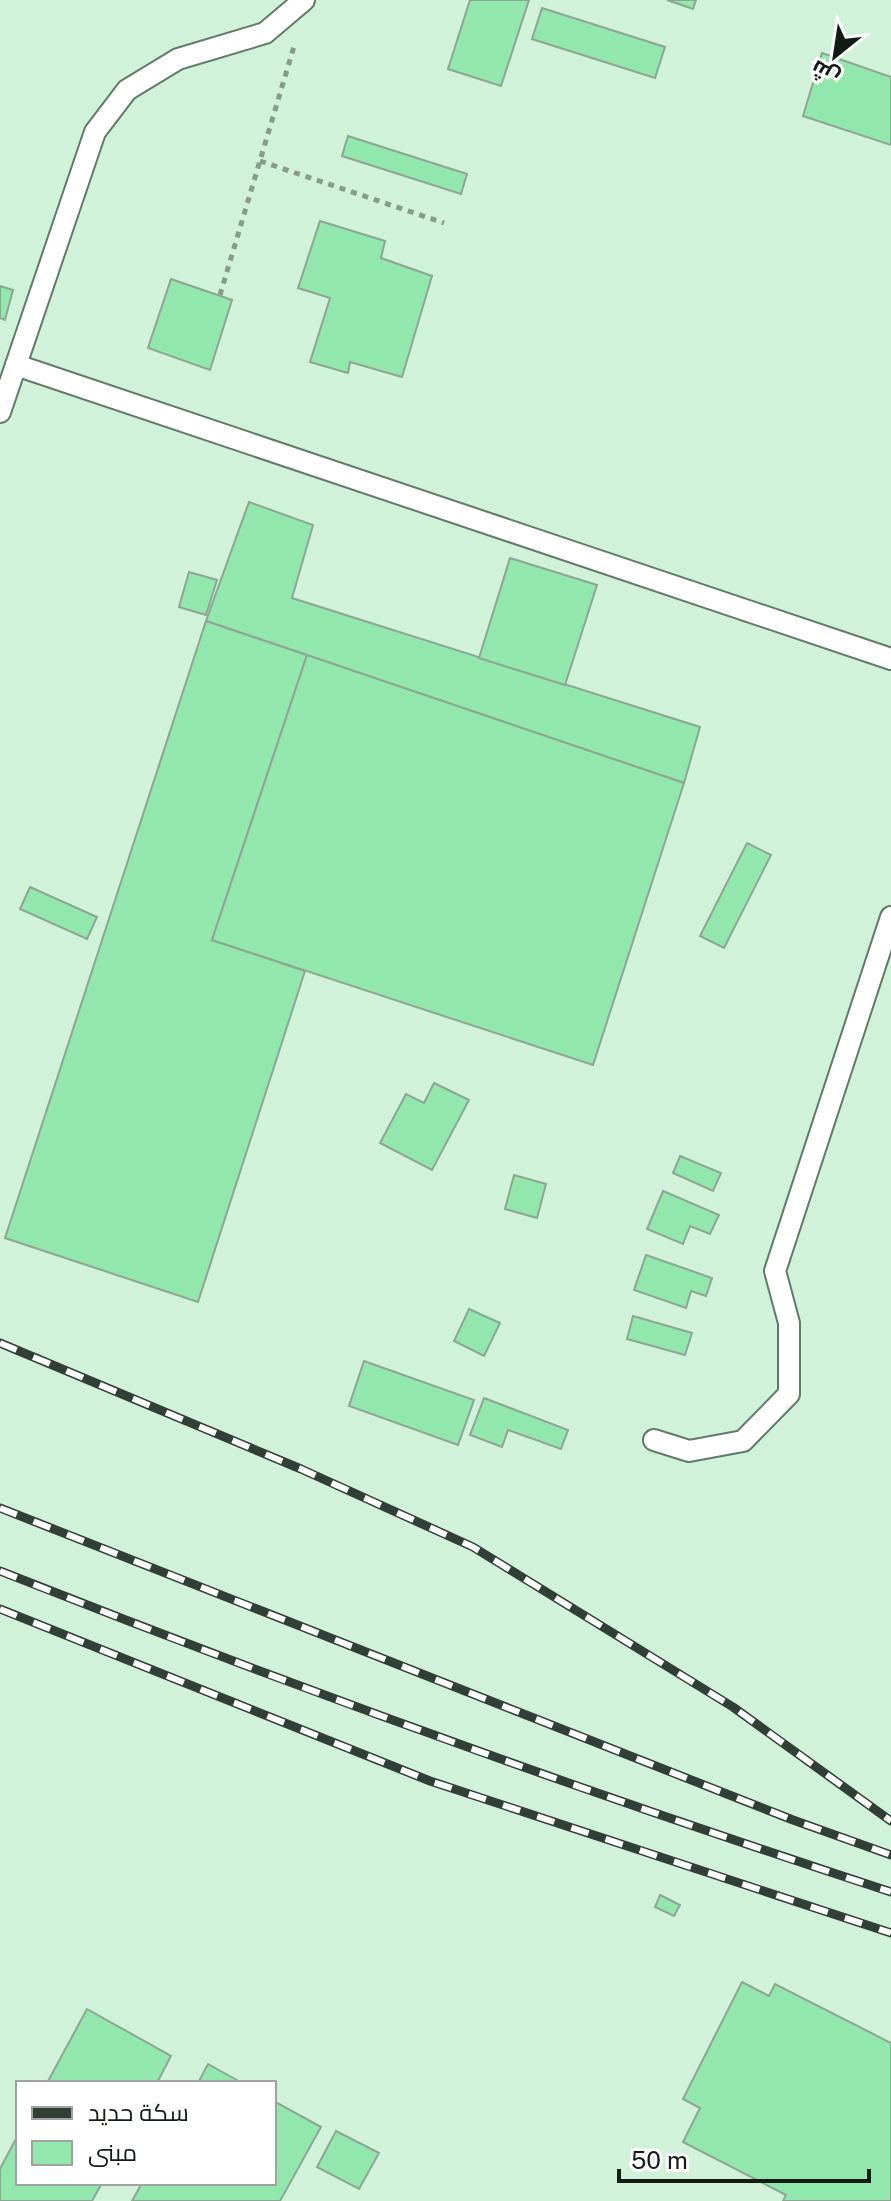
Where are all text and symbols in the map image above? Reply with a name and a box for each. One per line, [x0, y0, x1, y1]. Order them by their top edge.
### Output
north arrow [795, 16, 875, 96]
text: ش [806, 54, 844, 92]
legend [16, 2081, 276, 2185]
text: سكة حديد [88, 2098, 189, 2126]
scale bar [619, 2133, 869, 2183]
text: مبنى [88, 2138, 137, 2167]
text: 50 m [631, 2146, 688, 2174]

